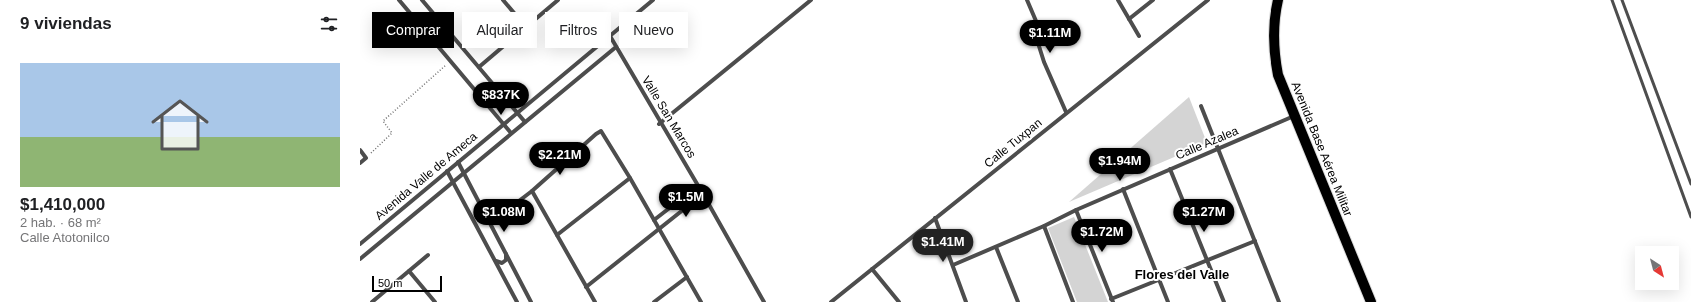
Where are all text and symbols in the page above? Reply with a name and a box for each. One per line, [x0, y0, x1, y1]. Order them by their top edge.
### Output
chip: Comprar [372, 12, 454, 48]
chip: Alquilar [462, 12, 537, 48]
chip: Filtros [545, 12, 611, 48]
chip: Nuevo [619, 12, 688, 48]
icon: filters [318, 13, 340, 35]
text: 9 viviendas [20, 14, 112, 33]
pin: $1.11M [1017, 20, 1083, 54]
text: $1.11M [1029, 25, 1071, 40]
street label: Valle San Marcos [639, 73, 699, 161]
street label: Avenida Base Aérea Militar [1289, 80, 1355, 218]
pin: $837K [473, 82, 529, 116]
text: $837K [482, 87, 520, 102]
icon: home [144, 89, 216, 161]
street label: Calle Tuxpan [981, 116, 1045, 170]
street label: Calle Azalea [1174, 123, 1241, 162]
street label: Avenida Valle de Ameca [372, 129, 480, 223]
pin: $2.21M [527, 142, 593, 176]
text: $2.21M [538, 147, 582, 162]
pin: $1.94M [1087, 148, 1153, 182]
text: $1.94M [1098, 153, 1142, 168]
pin: $1.5M [658, 184, 714, 218]
text: $1.5M [668, 189, 704, 204]
text: $1,410,000 [20, 195, 105, 214]
pin: $1.08M [471, 199, 537, 233]
pin: $1.27M [1171, 199, 1237, 233]
text: $1.08M [482, 204, 526, 219]
text: $1.27M [1182, 204, 1226, 219]
text: 2 hab. · 68 m² [20, 215, 101, 230]
pin: $1.72M [1069, 219, 1135, 253]
text: $1.72M [1080, 224, 1124, 239]
pin: $1.41M [910, 229, 976, 263]
text: Calle Atotonilco [20, 230, 110, 245]
text: $1.41M [921, 234, 965, 249]
north arrow [1635, 246, 1679, 290]
map controls [1635, 246, 1679, 290]
district label: Flores del Valle [1135, 267, 1229, 282]
scale bar [372, 274, 442, 293]
text: 50 m [378, 277, 402, 289]

